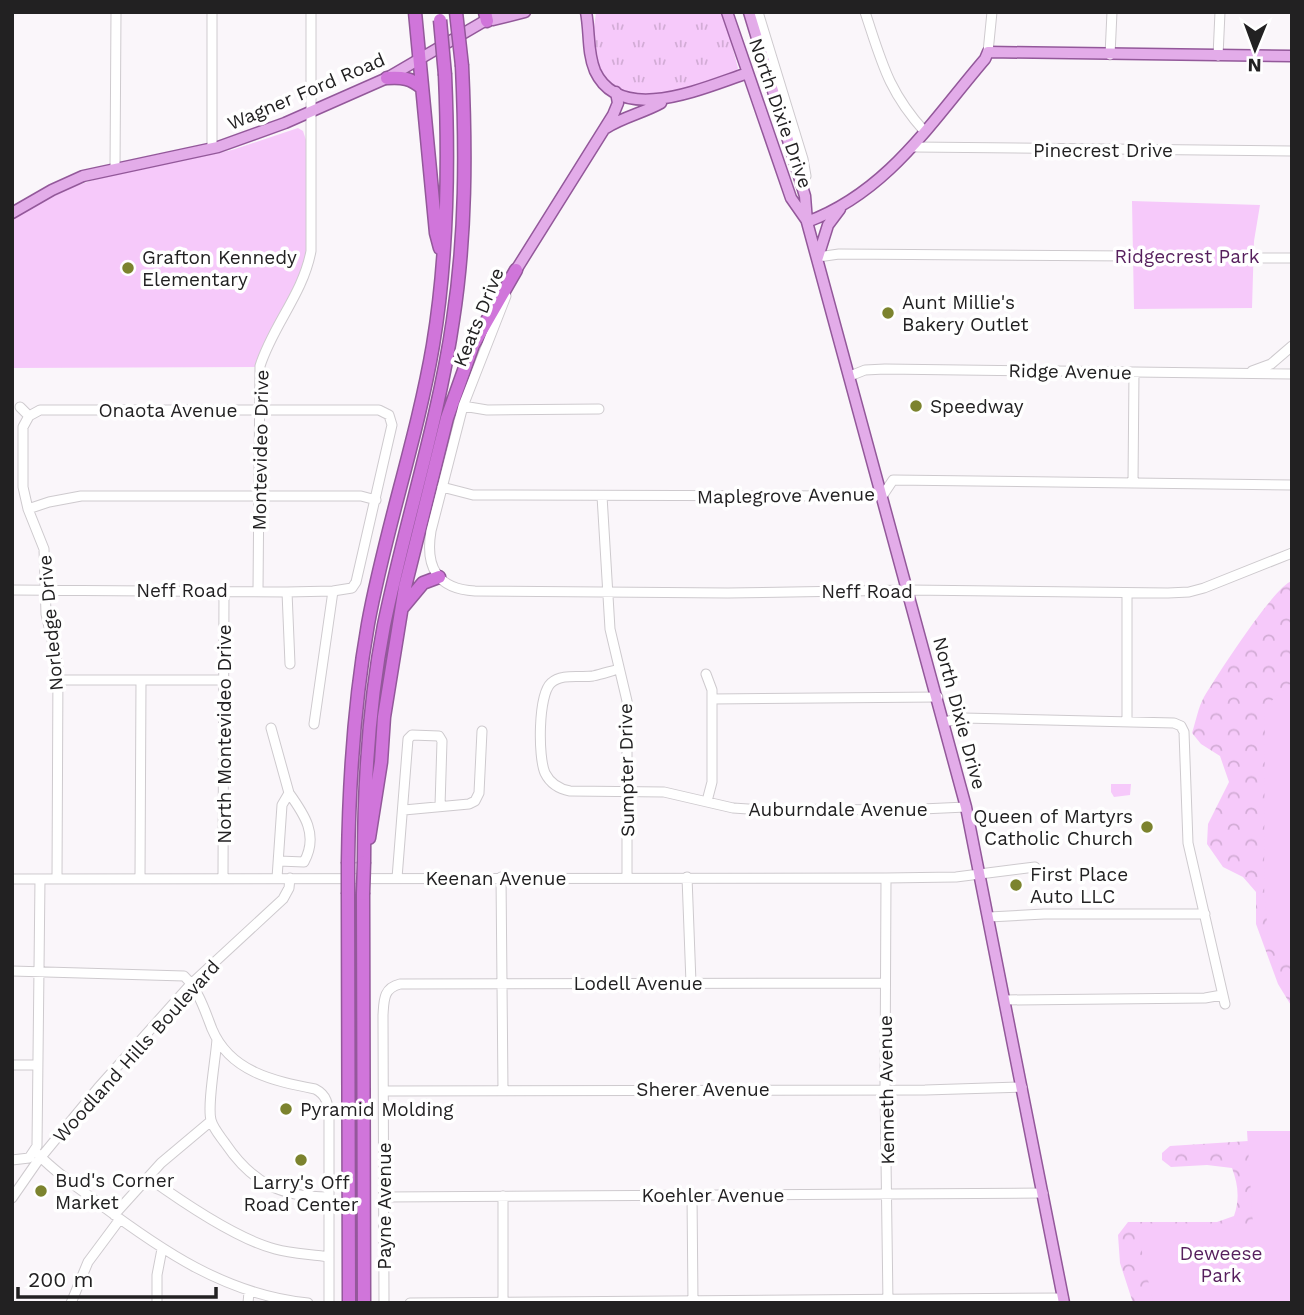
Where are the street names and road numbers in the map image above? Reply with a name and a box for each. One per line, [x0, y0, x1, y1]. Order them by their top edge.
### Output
street label: North Dixie Drive [744, 35, 817, 191]
street label: Wagner Ford Road [224, 48, 388, 135]
street label: Pinecrest Drive [1033, 139, 1173, 162]
street label: Keats Drive [448, 264, 509, 370]
street label: Ridge Avenue [1008, 359, 1132, 384]
street label: Montevideo Drive [248, 369, 273, 531]
street label: Onaota Avenue [98, 399, 238, 422]
street label: Maplegrove Avenue [697, 482, 875, 509]
street label: Norledge Drive [33, 554, 68, 692]
street label: Neff Road [136, 579, 228, 602]
street label: Neff Road [821, 580, 913, 603]
street label: North Montevideo Drive [213, 624, 236, 844]
street label: North Dixie Drive [928, 634, 991, 792]
street label: Sumpter Drive [614, 703, 639, 837]
street label: Auburndale Avenue [748, 798, 928, 821]
street label: Keenan Avenue [426, 867, 566, 890]
street label: Woodland Hills Boulevard [48, 955, 225, 1147]
street label: Lodell Avenue [573, 972, 703, 995]
street label: Kenneth Avenue [874, 1015, 899, 1165]
street label: Sherer Avenue [636, 1078, 770, 1101]
street label: Payne Avenue [373, 1142, 396, 1270]
street label: Koehler Avenue [642, 1184, 784, 1207]

